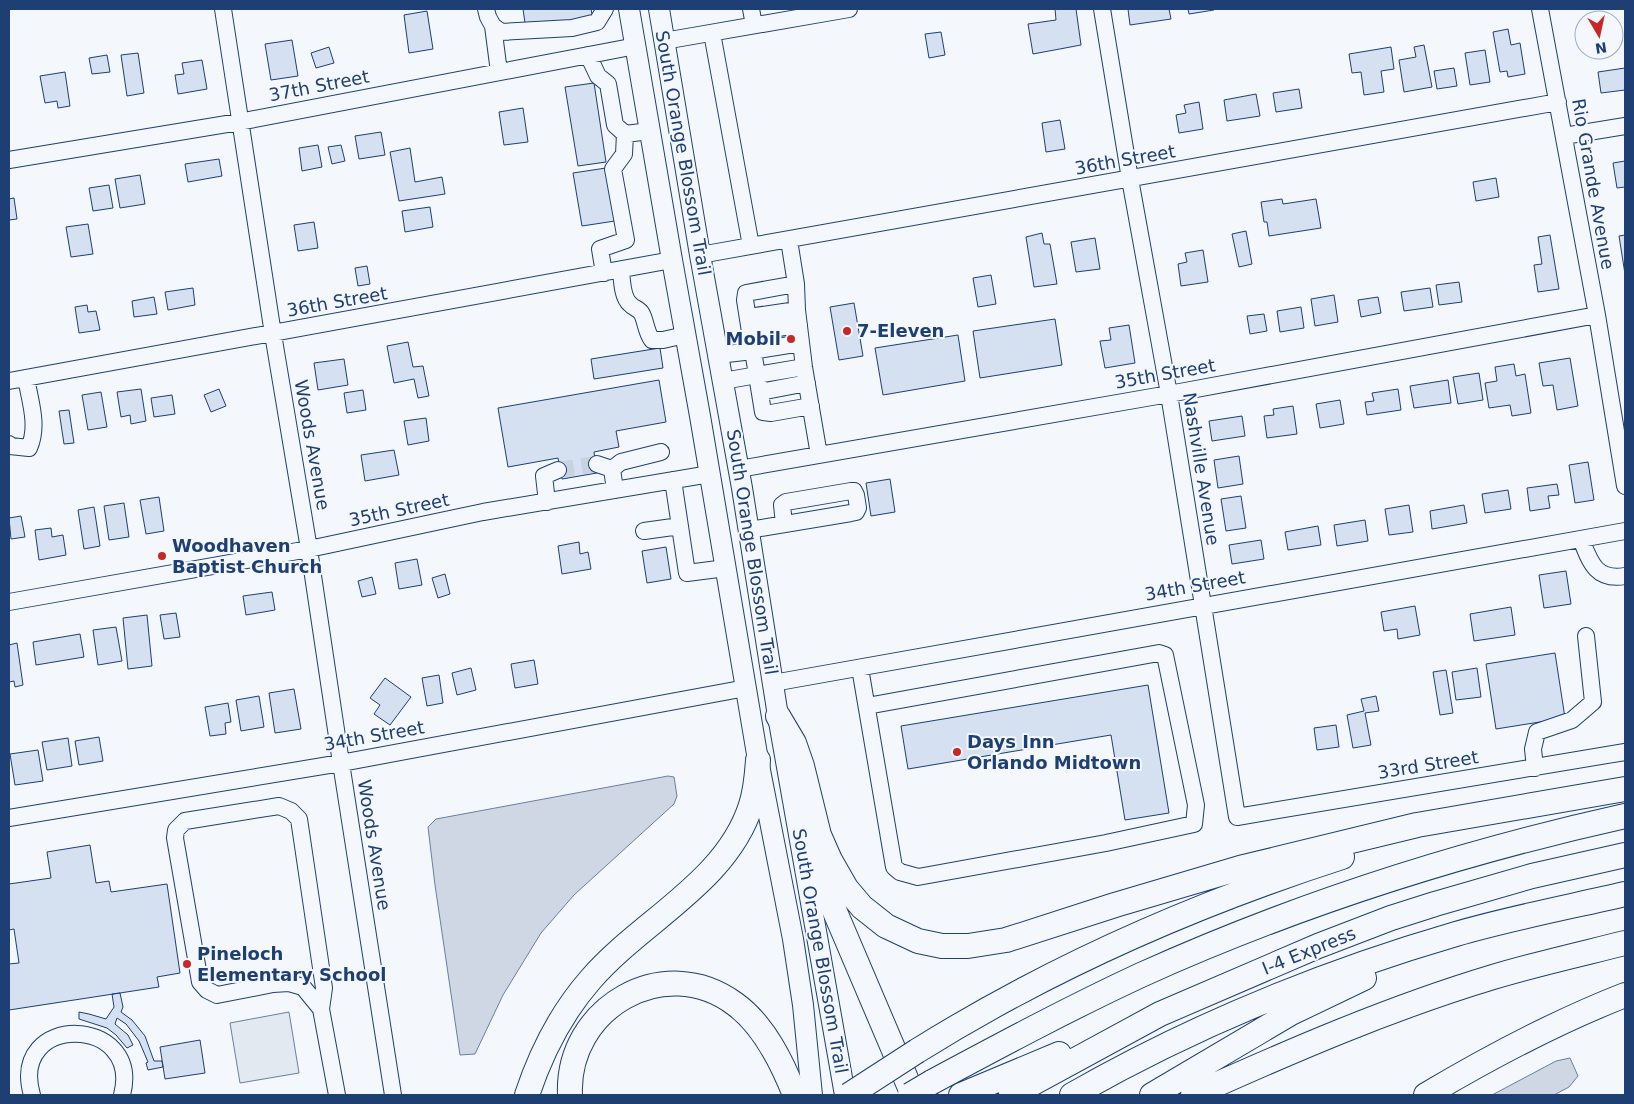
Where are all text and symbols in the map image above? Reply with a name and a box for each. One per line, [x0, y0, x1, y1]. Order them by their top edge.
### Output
north arrow [1574, 10, 1624, 60]
street label: South Orange Blossom Trail [652, 29, 715, 277]
text: N [1594, 39, 1608, 57]
street label: 37th Street [267, 65, 371, 106]
street label: Rio Grande Avenue [1568, 97, 1619, 271]
street label: 36th Street [1073, 140, 1177, 179]
street label: 36th Street [285, 282, 389, 321]
place label: 7-Eleven [857, 320, 944, 341]
marker: 7-Eleven [841, 325, 853, 337]
place label: Mobil [725, 328, 781, 349]
marker: Mobil [785, 333, 797, 345]
street label: 35th Street [1113, 354, 1217, 393]
street label: Woods Avenue [291, 378, 334, 512]
street label: Nashville Avenue [1179, 391, 1224, 547]
street label: South Orange Blossom Trail [723, 428, 782, 676]
street label: 35th Street [347, 489, 451, 530]
place label: Woodhaven Baptist Church [172, 535, 322, 577]
marker: Woodhaven Baptist Church [156, 550, 168, 562]
street label: 34th Street [1143, 566, 1247, 605]
street label: 34th Street [322, 716, 426, 755]
place label: Days Inn Orlando Midtown [967, 731, 1141, 773]
marker: Days Inn Orlando Midtown [951, 746, 963, 758]
street label: 33rd Street [1376, 746, 1480, 783]
street label: Woods Avenue [354, 778, 395, 912]
street label: South Orange Blossom Trail [789, 827, 852, 1075]
street label: I-4 Express [1259, 922, 1359, 979]
place label: Pineloch Elementary School [197, 943, 386, 985]
marker: Pineloch Elementary School [181, 958, 193, 970]

